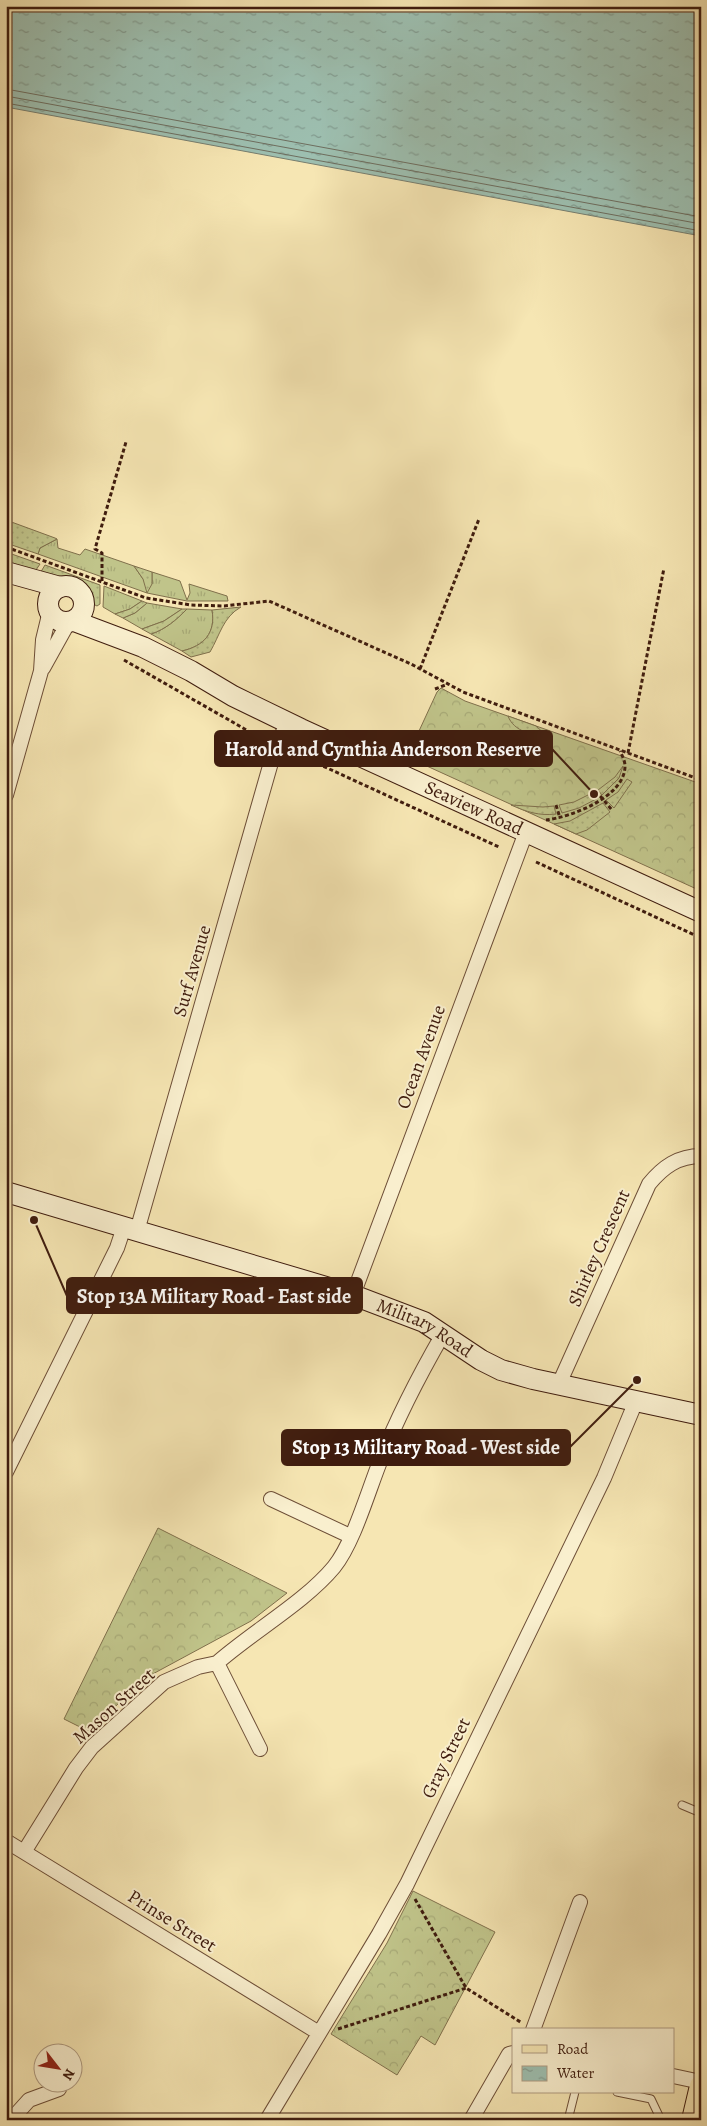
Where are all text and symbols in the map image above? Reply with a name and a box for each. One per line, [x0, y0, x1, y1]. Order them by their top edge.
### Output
callout: Harold and Cynthia Anderson Reserve [215, 731, 552, 766]
text: Harold and Cynthia Anderson Reserve [225, 736, 541, 763]
street label: Seaview Road [420, 774, 528, 842]
street label: Surf Avenue [167, 922, 217, 1020]
street label: Ocean Avenue [390, 1001, 452, 1113]
street label: Shirley Crescent [562, 1185, 636, 1311]
callout: Stop 13A Military Road - East side [67, 1278, 362, 1313]
text: Stop 13A Military Road - East side [77, 1283, 351, 1310]
street label: Military Road [373, 1292, 478, 1364]
callout: Stop 13 Military Road - West side [282, 1430, 570, 1465]
text: Stop 13 Military Road - West side [292, 1434, 560, 1461]
street label: Mason Street [67, 1662, 161, 1750]
street label: Gray Street [415, 1713, 477, 1803]
street label: Prinse Street [123, 1883, 221, 1959]
legend [512, 2028, 674, 2094]
text: Road [557, 2039, 589, 2059]
north arrow [32, 2044, 82, 2094]
text: Water [556, 2063, 594, 2083]
text: N [58, 2065, 79, 2084]

